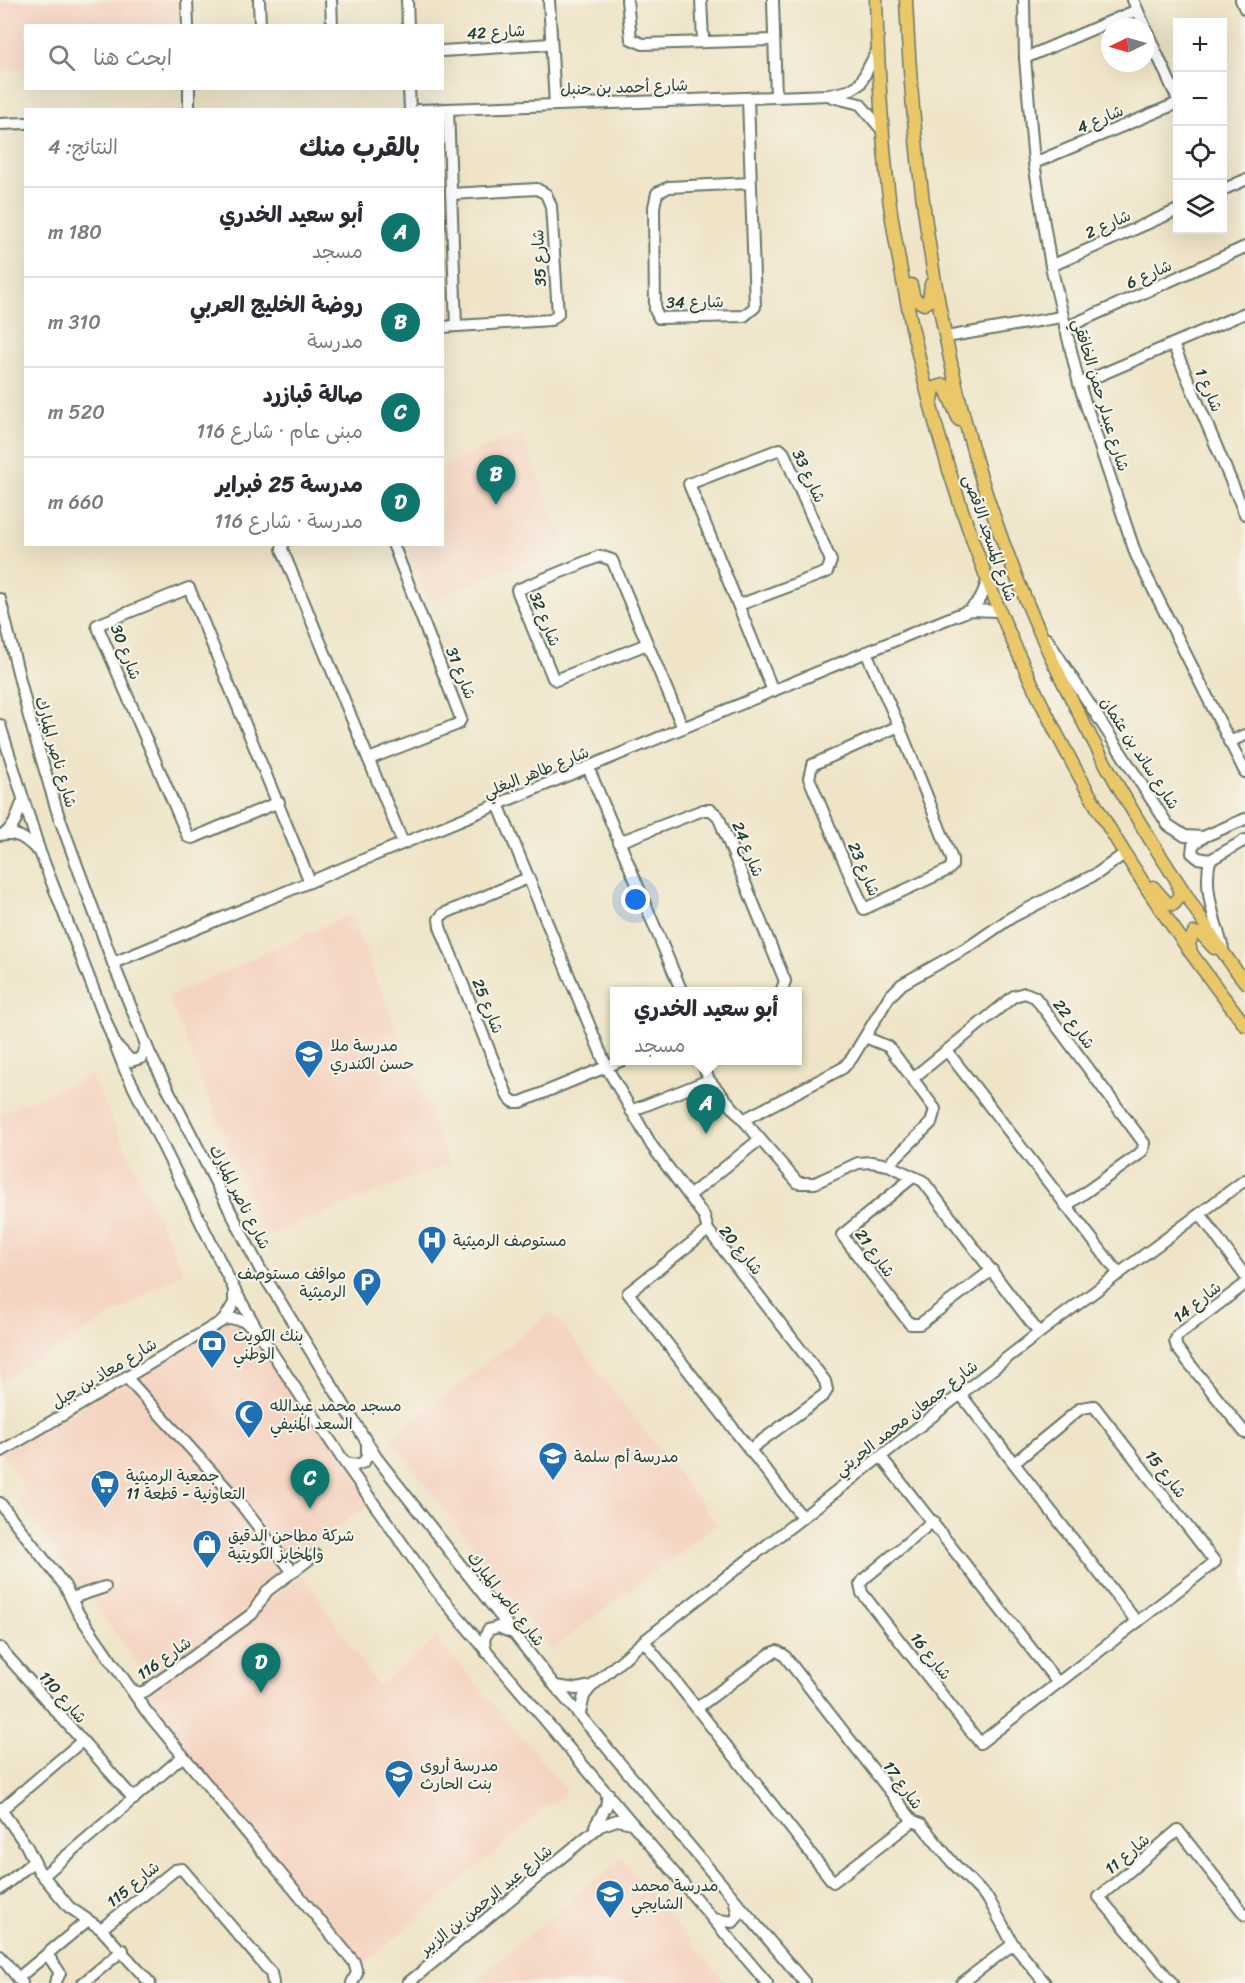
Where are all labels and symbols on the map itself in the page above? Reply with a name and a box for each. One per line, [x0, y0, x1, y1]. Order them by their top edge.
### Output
street label: شارع 42 [466, 16, 526, 48]
north arrow [1101, 18, 1155, 72]
street label: شارع أحمد بن حنبل [560, 70, 688, 104]
street label: شارع 4 [1072, 96, 1128, 142]
street label: شارع 2 [1080, 201, 1136, 247]
street label: شارع 35 [523, 229, 555, 287]
street label: شارع 6 [1121, 251, 1177, 297]
street label: شارع 34 [666, 287, 724, 317]
street label: شارع عبدلر حمن الخافقي [1064, 315, 1138, 475]
street label: شارع 1 [1187, 363, 1231, 417]
street label: شارع 33 [784, 444, 834, 508]
pin: B [476, 456, 516, 505]
street label: شارع المسجد الاقصى [955, 470, 1025, 606]
street label: شارع 32 [521, 587, 569, 651]
street label: شارع 30 [102, 620, 150, 684]
street label: شارع 31 [437, 642, 485, 704]
street label: شارع ساند بن عثمان [1092, 690, 1188, 816]
street label: شارع ناصر المبارك [26, 693, 86, 811]
street label: شارع طاهر البغلي [478, 738, 594, 806]
street label: شارع 24 [724, 817, 772, 881]
street label: شارع 23 [840, 837, 888, 901]
your location [621, 885, 650, 914]
street label: شارع 25 [464, 974, 512, 1038]
street label: شارع 22 [1045, 992, 1103, 1056]
place label: مدرسة ملا حسن الكندري [330, 1031, 414, 1078]
school or university icon: مدرسة ملا حسن الكندري [293, 1038, 325, 1080]
pin: A [686, 1084, 726, 1134]
street label: شارع ناصر المبارك [201, 1139, 279, 1255]
street label: شارع 20 [711, 1218, 771, 1282]
street label: شارع 21 [847, 1222, 903, 1284]
hospital icon: مستوصف الرميثية [416, 1224, 448, 1266]
place label: مستوصف الرميثية [453, 1226, 567, 1255]
place label: مواقف مستوصف الرميثية [237, 1259, 346, 1306]
parking icon: مواقف مستوصف الرميثية [351, 1266, 383, 1308]
street label: شارع 14 [1166, 1273, 1228, 1331]
place label: بنك الكويت الوطني [233, 1321, 303, 1368]
bank icon: بنك الكويت الوطني [196, 1328, 228, 1370]
street label: شارع معاذ بن جبل [45, 1330, 163, 1416]
street label: شارع جمعان محمد الحريتي [828, 1352, 984, 1484]
place label: مسجد محمد عبدالله السعد المنيفي [270, 1391, 401, 1438]
mosque icon: مسجد محمد عبدالله السعد المنيفي [233, 1398, 265, 1440]
school or university icon: مدرسة أم سلمة [537, 1440, 569, 1482]
place label: مدرسة أم سلمة [574, 1442, 678, 1471]
street label: شارع 15 [1138, 1443, 1194, 1505]
pin: C [290, 1460, 330, 1509]
place label: جمعية الرميثية التعاونية - قطعة 11 [126, 1461, 246, 1508]
supermarket icon: جمعية الرميثية التعاونية - قطعة 11 [89, 1468, 121, 1510]
place label: شركة مطاحن الدقيق والمخابز الكويتية [228, 1521, 354, 1568]
shop icon: شركة مطاحن الدقيق والمخابز الكويتية [191, 1528, 223, 1570]
street label: شارع ناصر المبارك [459, 1545, 553, 1653]
street label: شارع 16 [903, 1626, 959, 1686]
street label: شارع 116 [130, 1628, 198, 1688]
pin: D [242, 1644, 280, 1693]
street label: شارع 110 [32, 1664, 94, 1730]
place label: مدرسة أروى بنت الحارث [420, 1751, 498, 1798]
street label: شارع 17 [875, 1754, 931, 1816]
school or university icon: مدرسة أروى بنت الحارث [383, 1758, 415, 1800]
street label: شارع 11 [1098, 1826, 1156, 1882]
street label: شارع عبد الرحمن بن الزبير [411, 1837, 559, 1964]
street label: شارع 115 [100, 1853, 166, 1915]
place label: مدرسة محمد الشايجي [631, 1871, 718, 1918]
school or university icon: مدرسة محمد الشايجي [594, 1878, 626, 1920]

